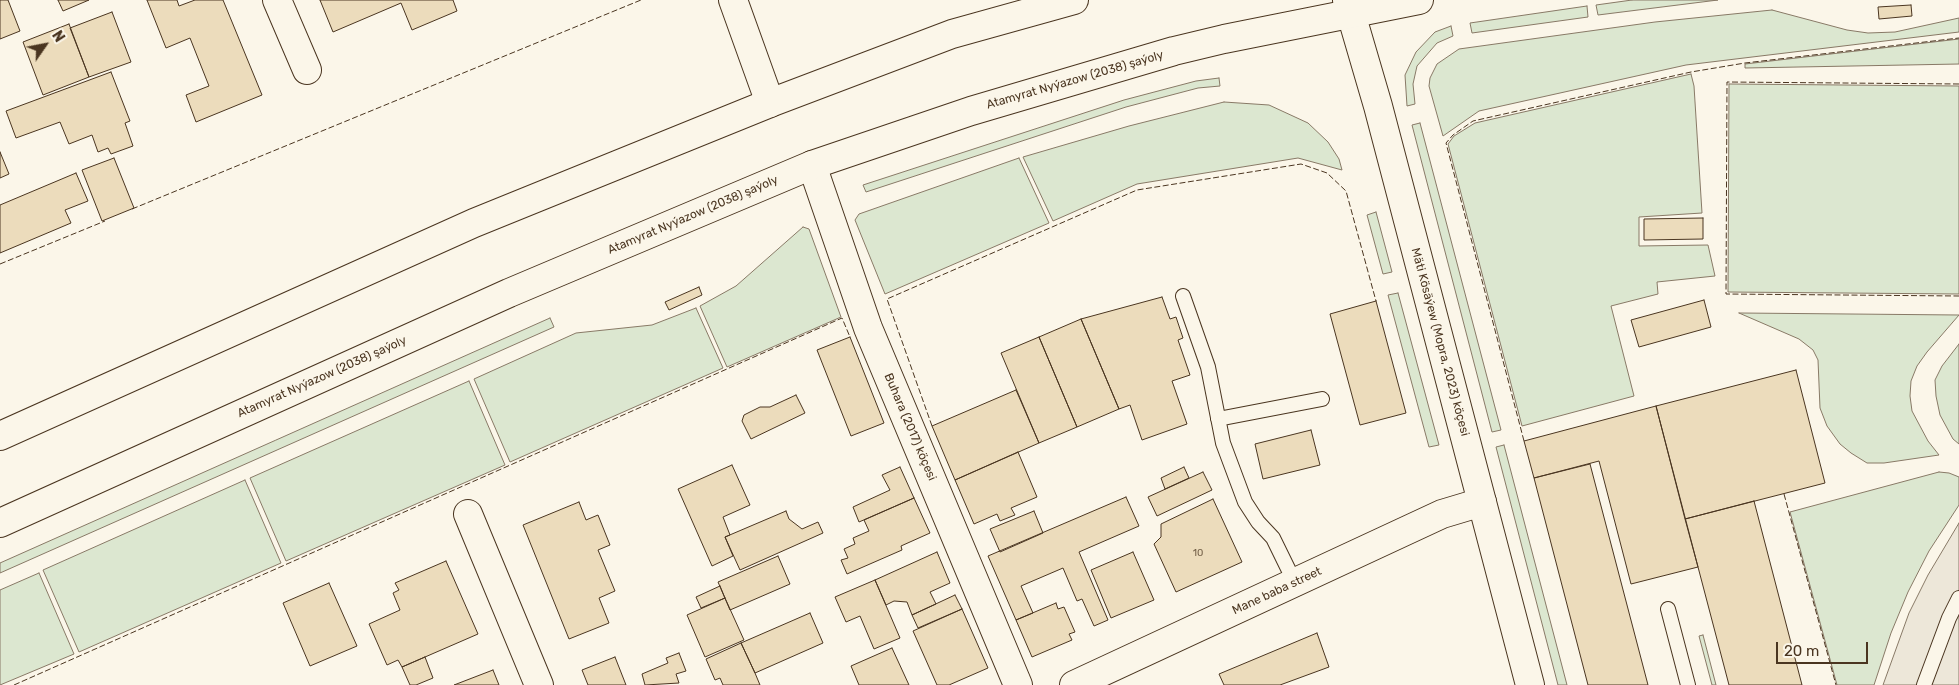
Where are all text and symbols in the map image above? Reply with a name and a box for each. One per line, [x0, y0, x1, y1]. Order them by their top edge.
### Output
north arrow [20, 20, 70, 70]
text: N [48, 28, 68, 45]
street label: Atamyrat Nyýazow (2038) şaýoly [985, 48, 1165, 112]
street label: Atamyrat Nyýazow (2038) şaýoly [606, 173, 780, 257]
street label: Mäti Kösäýew (Mopra, 2023) köçesi [1408, 246, 1472, 438]
street label: Atamyrat Nyýazow (2038) şaýoly [235, 333, 409, 421]
street label: Buhara (2017) köçesi [881, 371, 939, 483]
house number: 10 [1193, 547, 1203, 559]
street label: Mane baba street [1230, 564, 1324, 618]
scale bar [1779, 632, 1872, 664]
text: 20 m [1784, 642, 1819, 660]

